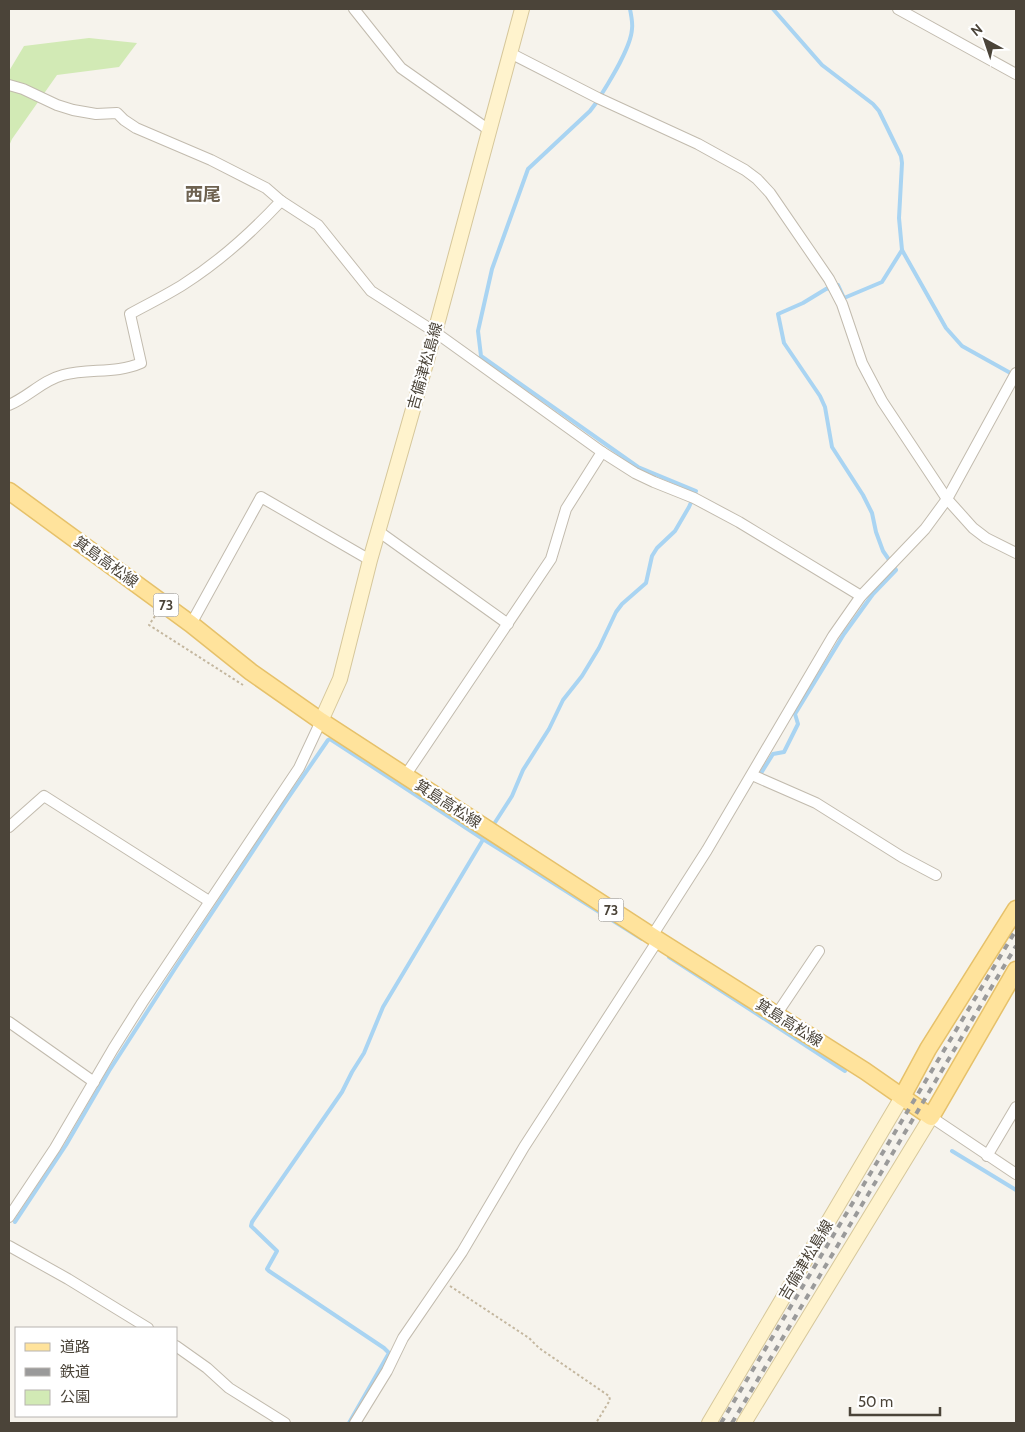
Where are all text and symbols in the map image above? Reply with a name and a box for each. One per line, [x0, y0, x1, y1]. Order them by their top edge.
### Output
north arrow [960, 15, 1010, 65]
text: N [967, 20, 986, 40]
district label: 西尾 [185, 184, 221, 206]
street label: 吉備津松島線 [404, 320, 446, 412]
street label: 箕島高松線 [70, 533, 142, 591]
road number: 73 [154, 594, 178, 616]
street label: 箕島高松線 [412, 776, 484, 832]
road number: 73 [598, 898, 624, 922]
street label: 箕島高松線 [752, 995, 826, 1051]
street label: 吉備津松島線 [775, 1217, 837, 1303]
legend [15, 1327, 178, 1417]
text: 道路 [60, 1338, 90, 1356]
text: 鉄道 [60, 1363, 90, 1381]
scale bar [850, 1384, 940, 1416]
text: 公園 [60, 1388, 90, 1406]
text: 50 m [858, 1393, 893, 1411]

